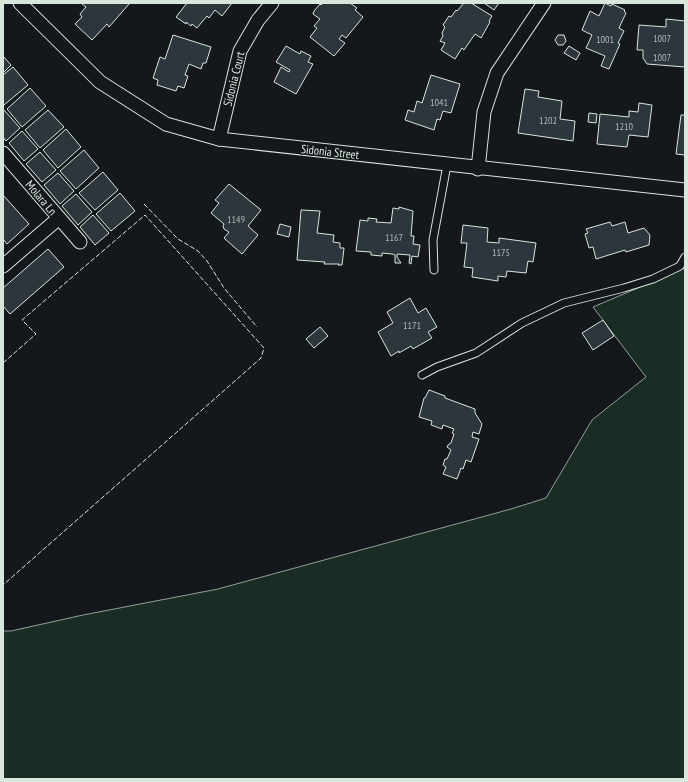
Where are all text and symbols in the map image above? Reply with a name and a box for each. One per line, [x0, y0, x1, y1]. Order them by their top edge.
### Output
house number: 1007 [653, 32, 671, 45]
house number: 1001 [596, 33, 614, 46]
street label: Sidonia Court [219, 49, 248, 108]
house number: 1007 [653, 51, 671, 64]
house number: 1041 [430, 96, 448, 109]
house number: 1202 [539, 114, 557, 127]
house number: 1210 [615, 120, 634, 133]
street label: Sidonia Street [300, 141, 360, 162]
street label: Molara Ln [22, 177, 60, 218]
house number: 1149 [227, 213, 245, 226]
house number: 1167 [385, 231, 403, 244]
house number: 1175 [492, 246, 510, 259]
house number: 1171 [403, 319, 421, 332]

